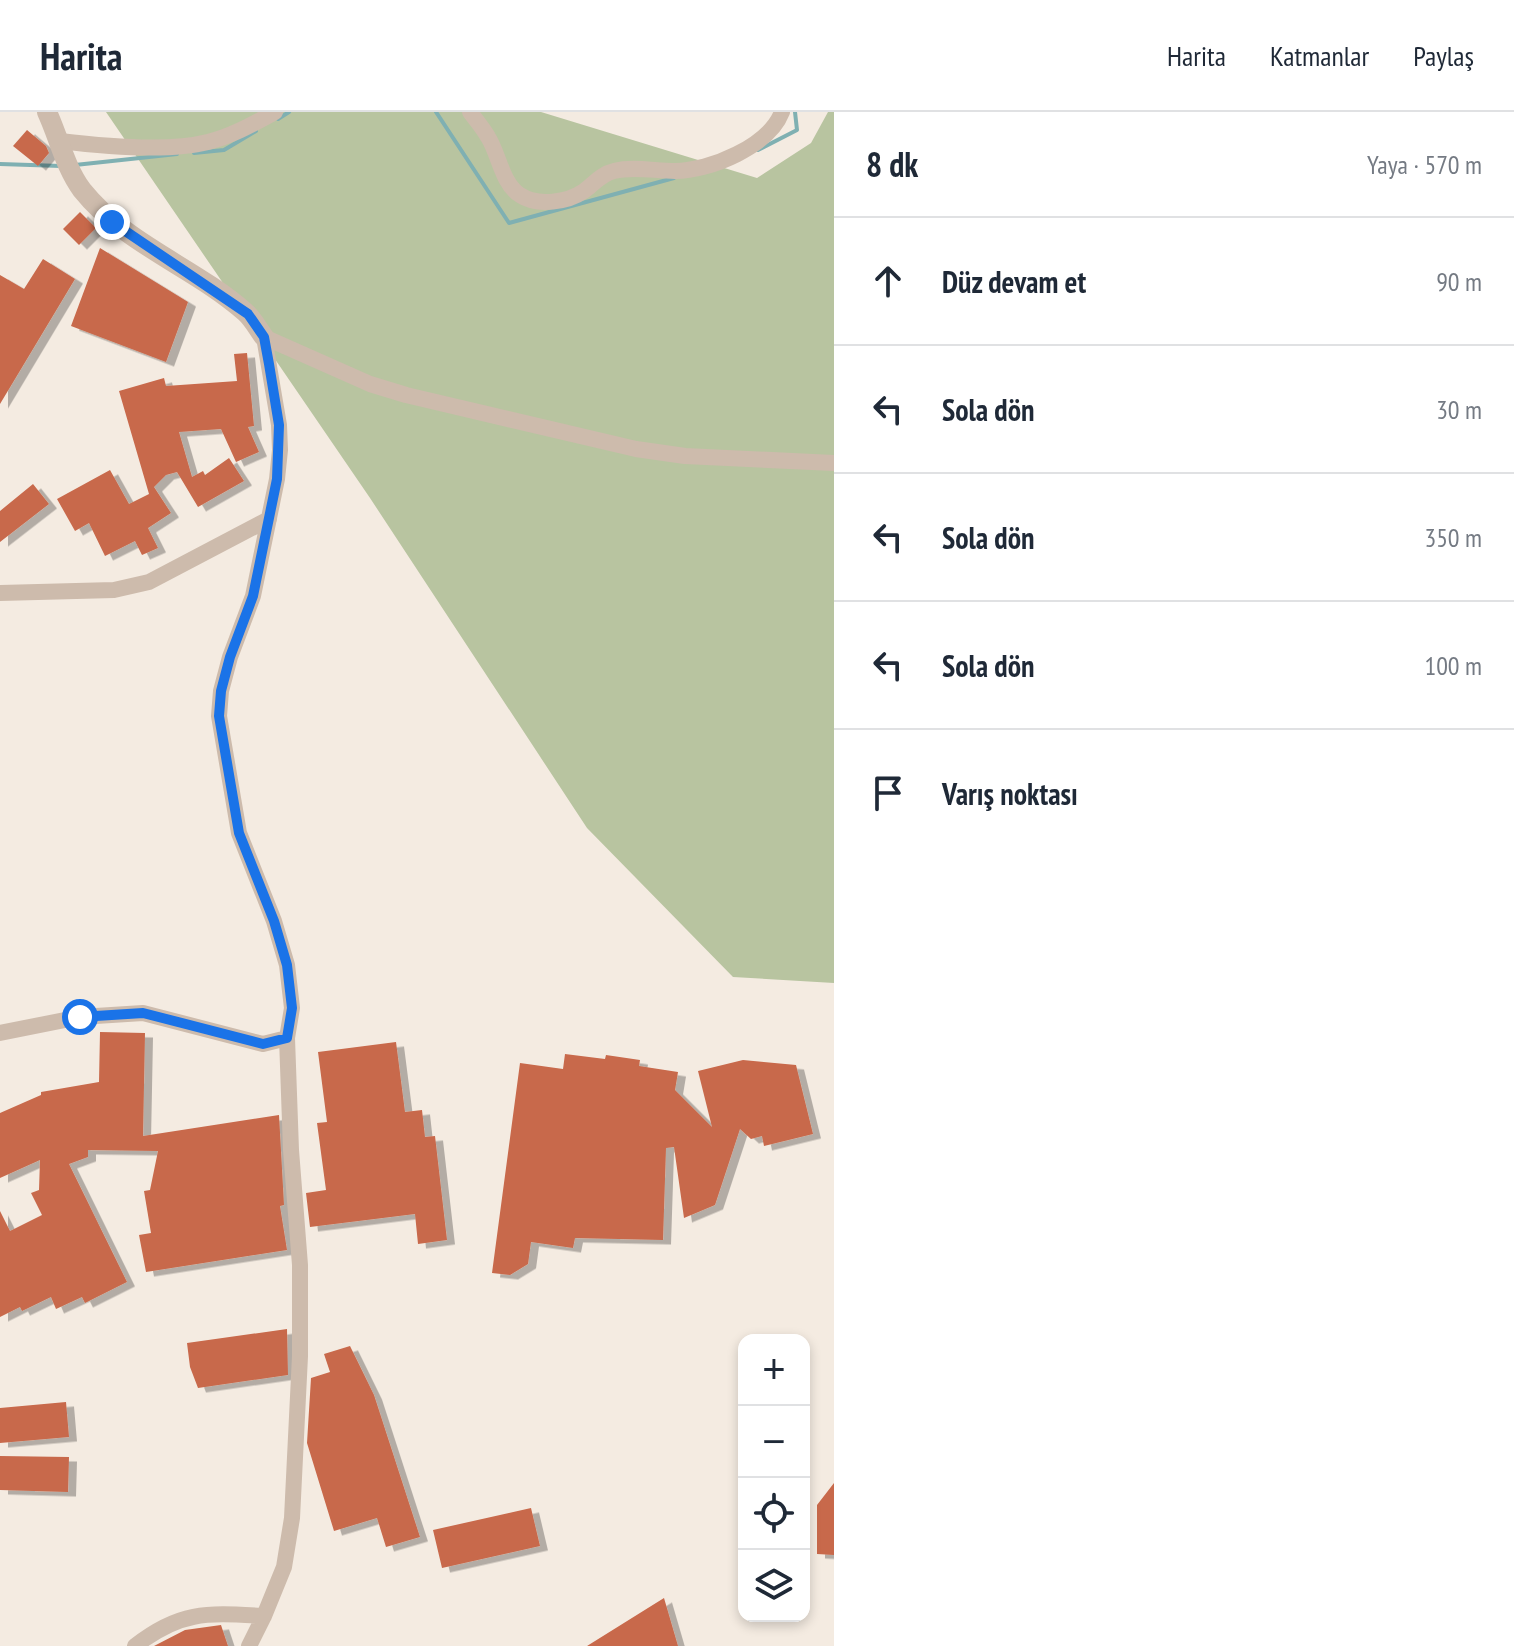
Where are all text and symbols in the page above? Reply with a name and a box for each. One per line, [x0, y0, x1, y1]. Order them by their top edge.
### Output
text: Harita [40, 31, 122, 80]
text: Harita [1167, 37, 1226, 74]
text: Katmanlar [1270, 37, 1369, 74]
text: Paylaş [1413, 37, 1474, 74]
text: 8 dk [866, 142, 918, 186]
text: Yaya · 570 m [1367, 148, 1482, 181]
route end [94, 204, 130, 240]
icon: ahead [866, 259, 910, 303]
text: Düz devam et [942, 262, 1086, 301]
text: 90 m [1436, 265, 1482, 298]
icon: left [866, 387, 910, 431]
text: Sola dön [942, 390, 1035, 429]
text: 30 m [1436, 393, 1482, 426]
icon: left [866, 515, 910, 559]
text: Sola dön [942, 518, 1035, 557]
text: 350 m [1424, 521, 1482, 554]
icon: left [866, 643, 910, 687]
text: Sola dön [942, 646, 1035, 685]
text: 100 m [1424, 649, 1482, 682]
icon: arrive [866, 771, 910, 815]
text: Varış noktası [942, 774, 1078, 813]
route start [62, 999, 98, 1035]
map controls [738, 1334, 810, 1622]
button: + [738, 1334, 810, 1406]
button: − [738, 1406, 810, 1478]
button: locate [738, 1478, 810, 1550]
button: layers [738, 1550, 810, 1622]

